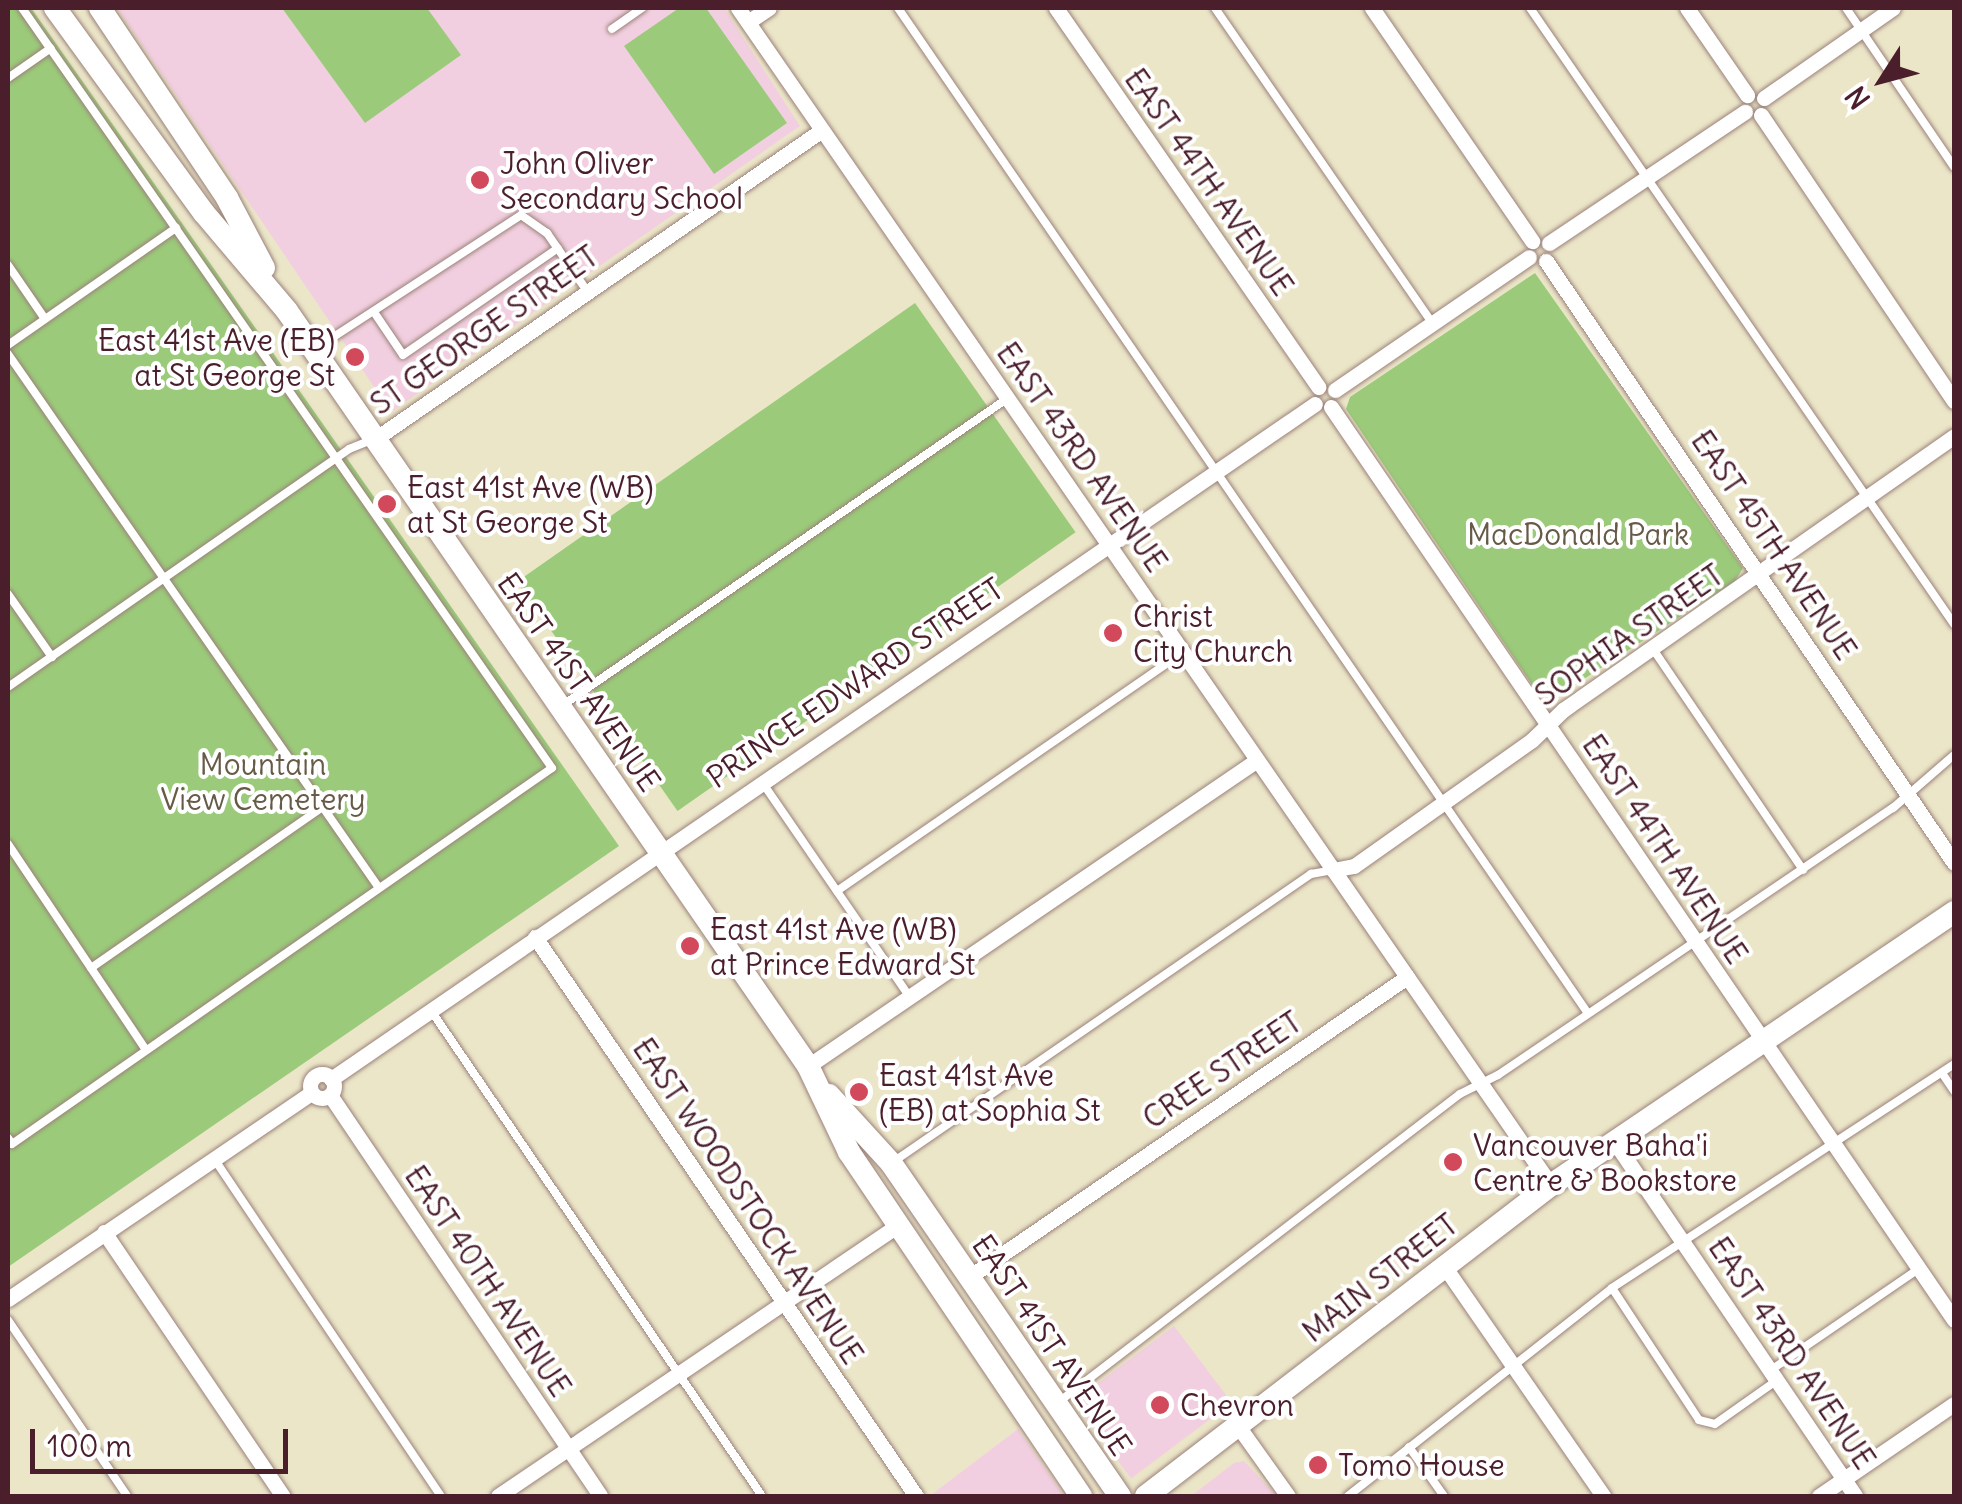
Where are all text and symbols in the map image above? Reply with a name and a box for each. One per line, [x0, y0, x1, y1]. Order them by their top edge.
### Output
north arrow [1832, 30, 1932, 130]
street label: EAST 44TH AVENUE [1117, 62, 1301, 302]
text: N [1837, 79, 1878, 116]
place label: John Oliver Secondary School [500, 145, 743, 216]
marker: John Oliver Secondary School [469, 169, 491, 191]
street label: ST GEORGE STREET [363, 238, 605, 422]
place label: East 41st Ave (EB) at St George St [98, 322, 335, 392]
street label: EAST 43RD AVENUE [989, 335, 1175, 579]
marker: East 41st Ave (EB) at St George St [344, 346, 366, 368]
street label: EAST 45TH AVENUE [1684, 423, 1864, 667]
place label: East 41st Ave (WB) at St George St [407, 469, 654, 540]
marker: East 41st Ave (WB) at St George St [376, 493, 398, 515]
park label: MacDonald Park [1467, 516, 1689, 552]
street label: SOPHIA STREET [1528, 557, 1730, 713]
street label: EAST 41ST AVENUE [490, 566, 668, 798]
street label: PRINCE EDWARD STREET [700, 570, 1010, 796]
place label: Christ City Church [1133, 598, 1293, 668]
marker: Christ City Church [1102, 622, 1124, 644]
street label: EAST 44TH AVENUE [1575, 728, 1755, 970]
park label: Mountain View Cemetery [160, 746, 366, 816]
place label: East 41st Ave (WB) at Prince Edward St [710, 911, 975, 982]
marker: East 41st Ave (WB) at Prince Edward St [679, 935, 701, 957]
street label: CREE STREET [1136, 1004, 1308, 1136]
street label: EAST WOODSTOCK AVENUE [625, 1031, 871, 1371]
place label: East 41st Ave (EB) at Sophia St [879, 1057, 1101, 1128]
marker: East 41st Ave (EB) at Sophia St [848, 1081, 870, 1103]
place label: Vancouver Baha'i Centre & Bookstore [1473, 1127, 1737, 1198]
marker: Vancouver Baha'i Centre & Bookstore [1442, 1151, 1464, 1173]
street label: EAST 40TH AVENUE [397, 1159, 579, 1403]
street label: MAIN STREET [1295, 1206, 1465, 1350]
street label: EAST 41ST AVENUE [965, 1228, 1139, 1462]
street label: EAST 43RD AVENUE [1701, 1230, 1883, 1476]
place label: Chevron [1180, 1387, 1294, 1423]
marker: Chevron [1149, 1394, 1171, 1416]
scale bar [35, 1409, 292, 1471]
text: 100 m [47, 1427, 132, 1465]
place label: Tomo House [1338, 1447, 1505, 1483]
marker: Tomo House [1307, 1454, 1329, 1476]

